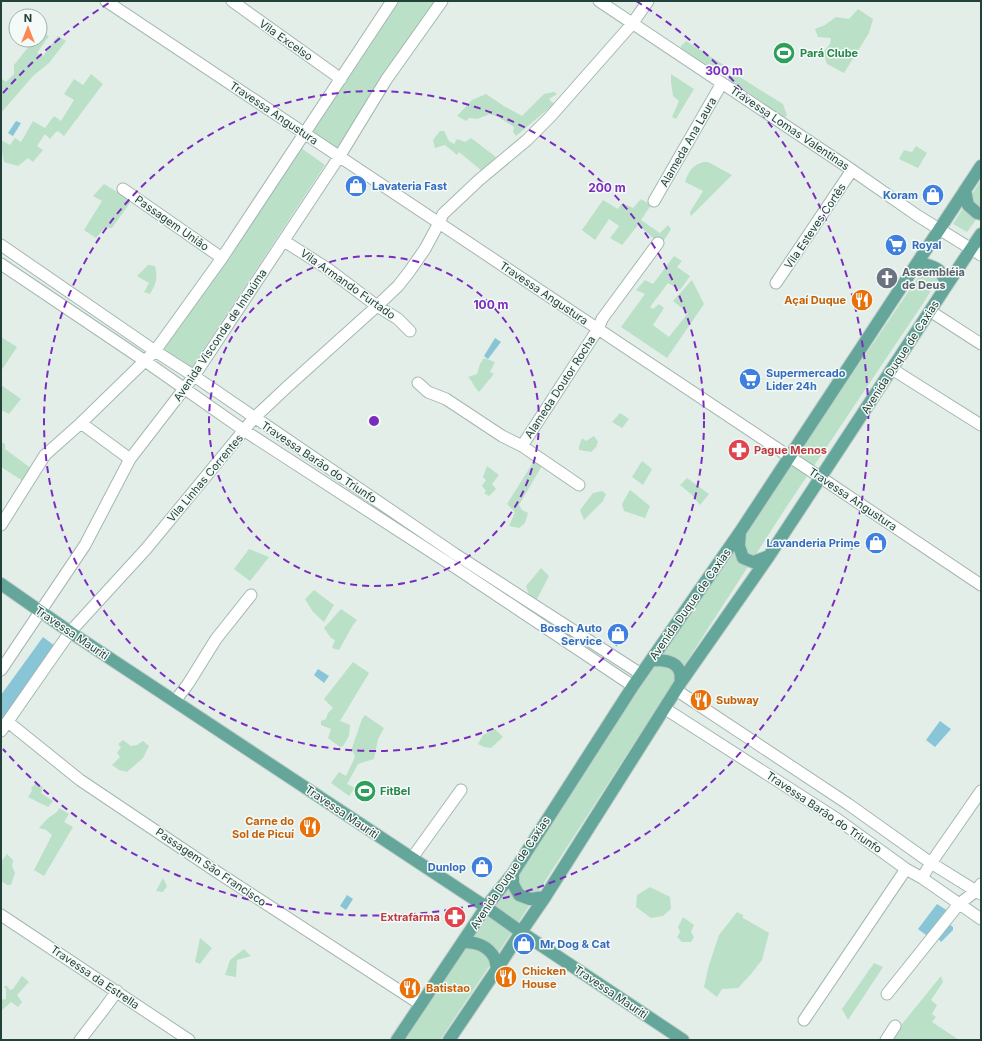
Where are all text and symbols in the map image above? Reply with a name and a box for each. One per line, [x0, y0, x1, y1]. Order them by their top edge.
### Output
north arrow [8, 8, 48, 48]
text: N [24, 11, 32, 25]
street label: Vila Excelso [256, 16, 316, 64]
sports icon: Pará Clube [771, 40, 797, 66]
place label: Pará Clube [800, 46, 859, 60]
text: 300 m [705, 63, 743, 78]
street label: Travessa Angustura [227, 78, 321, 148]
street label: Travessa Lomas Valentinas [728, 83, 852, 173]
street label: Alameda Ana Laura [657, 95, 719, 189]
shop icon: Lavateria Fast [343, 173, 369, 199]
place label: Lavateria Fast [372, 179, 447, 193]
text: 200 m [588, 180, 626, 195]
street label: Vila Esteves Cortês [781, 180, 849, 271]
shop icon: Koram [920, 182, 946, 208]
place label: Koram [883, 188, 918, 202]
street label: Passagem União [132, 192, 212, 254]
supermarket icon: Royal [883, 232, 909, 258]
place label: Royal [912, 238, 942, 252]
street label: Vila Armando Furtado [298, 246, 399, 322]
street label: Travessa Angustura [497, 258, 591, 328]
church icon: Assembléia de Deus [874, 265, 900, 291]
place label: Assembléia de Deus [902, 265, 965, 292]
street label: Avenida Visconde de Inhaúma [170, 266, 270, 404]
restaurant icon: Açaí Duque [849, 287, 875, 313]
place label: Açaí Duque [784, 293, 846, 307]
text: 100 m [473, 297, 509, 312]
street label: Avenida Duque de Caxias [858, 297, 942, 416]
street label: Alameda Doutor Rocha [522, 333, 598, 441]
supermarket icon: Supermercado Lider 24h [737, 366, 763, 392]
place label: Supermercado Lider 24h [766, 366, 846, 393]
centre of rings [367, 414, 381, 428]
street label: Travessa Barão do Triunfo [258, 418, 380, 506]
street label: Vila Linhas Correntes [164, 431, 246, 525]
pharmacy icon: Pague Menos [726, 437, 752, 463]
place label: Pague Menos [754, 443, 827, 457]
street label: Travessa Angustura [806, 464, 900, 534]
shop icon: Lavanderia Prime [863, 530, 889, 556]
place label: Lavanderia Prime [767, 536, 860, 550]
street label: Avenida Duque de Caxias [646, 545, 734, 662]
street label: Travessa Mauriti [33, 603, 111, 663]
place label: Bosch Auto Service [540, 621, 602, 648]
shop icon: Bosch Auto Service [605, 621, 631, 647]
restaurant icon: Subway [688, 687, 714, 713]
place label: Subway [716, 693, 759, 707]
street label: Travessa Barão do Triunfo [763, 768, 885, 856]
sports icon: FitBel [352, 778, 378, 804]
street label: Travessa Mauriti [303, 782, 381, 842]
place label: FitBel [380, 784, 410, 798]
place label: Carne do Sol de Picuí [232, 814, 295, 841]
restaurant icon: Carne do Sol de Picuí [297, 814, 323, 840]
street label: Avenida Duque de Caxias [467, 814, 553, 932]
street label: Passagem São Francisco [153, 825, 269, 909]
shop icon: Dunlop [469, 854, 495, 880]
place label: Dunlop [428, 860, 466, 874]
pharmacy icon: Extrafarma [442, 904, 468, 930]
place label: Extrafarma [381, 910, 440, 924]
shop icon: Mr Dog & Cat [511, 931, 537, 957]
place label: Mr Dog & Cat [540, 937, 610, 951]
street label: Travessa da Estrella [48, 942, 142, 1012]
street label: Travessa Mauriti [572, 962, 650, 1022]
restaurant icon: Chicken House [493, 964, 519, 990]
place label: Chicken House [522, 964, 566, 991]
restaurant icon: Batistao [397, 975, 423, 1001]
place label: Batistao [426, 981, 470, 995]

